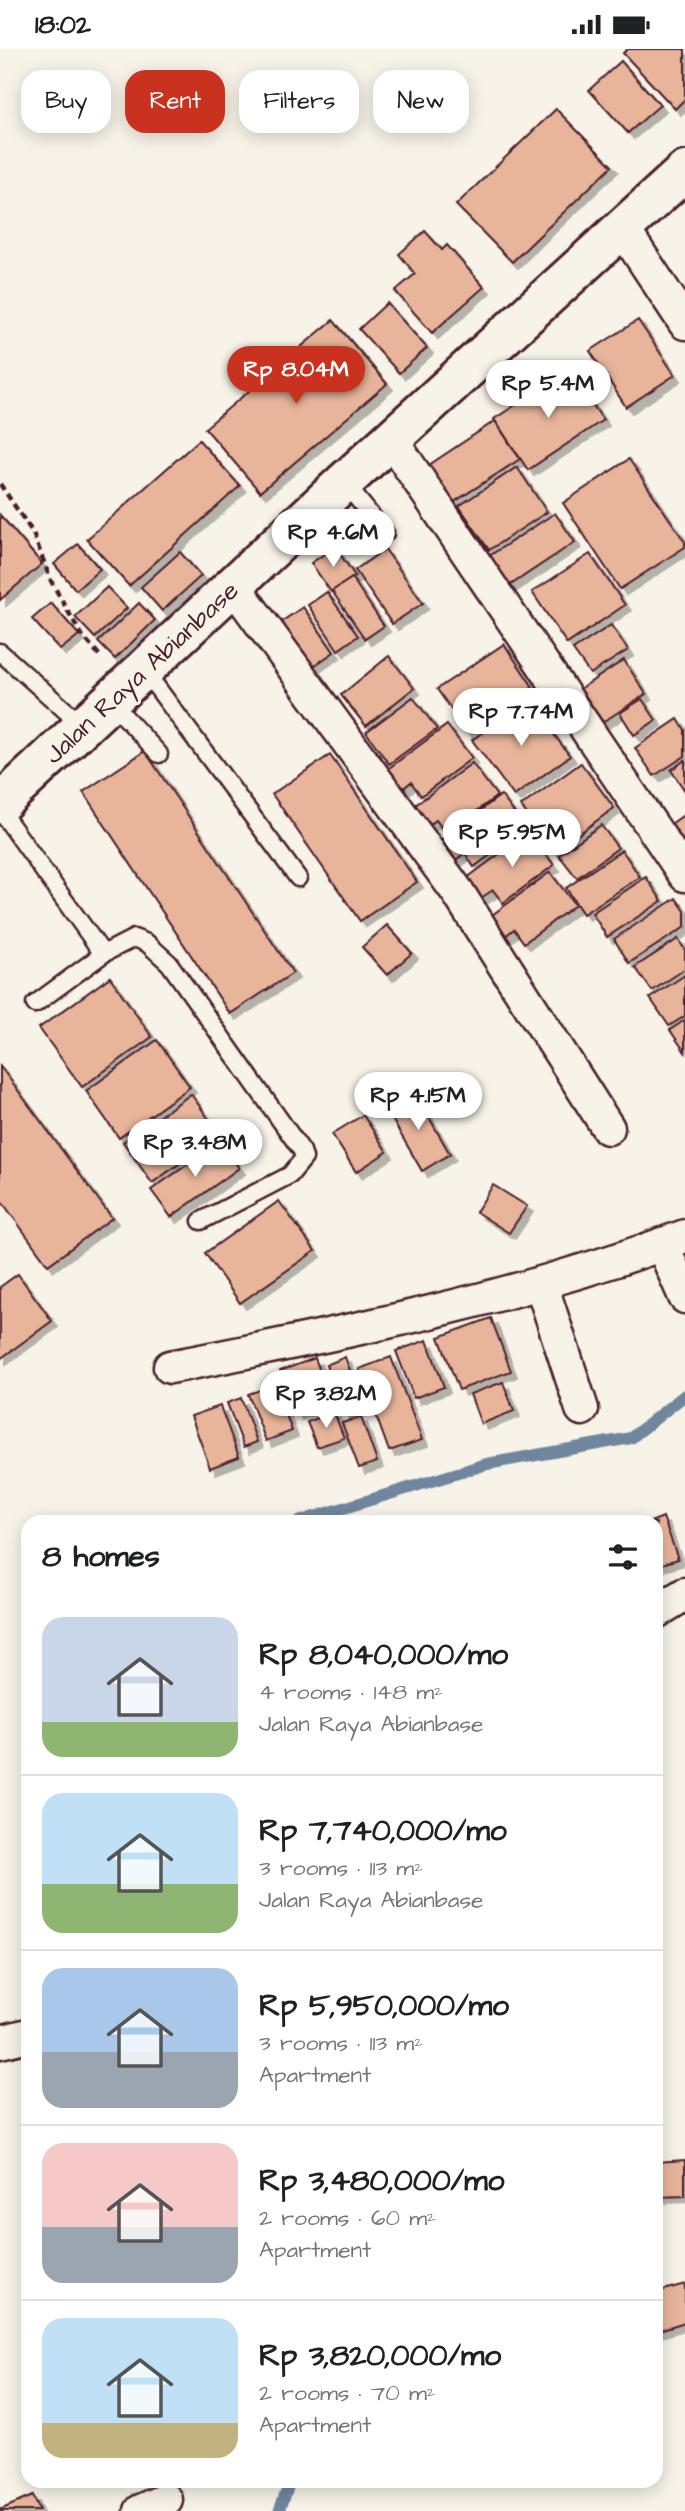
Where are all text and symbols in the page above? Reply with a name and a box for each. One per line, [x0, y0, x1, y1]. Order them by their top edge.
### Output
text: 18:02 [35, 7, 91, 43]
chip: Buy [21, 70, 111, 133]
chip: Rent [125, 70, 225, 133]
chip: Filters [239, 70, 359, 133]
chip: New [373, 70, 469, 133]
pin: Rp 8.04M [224, 347, 368, 406]
text: Rp 8.04M [243, 353, 349, 385]
pin: Rp 5.4M [483, 361, 613, 420]
text: Rp 5.4M [502, 367, 594, 399]
pin: Rp 4.6M [268, 510, 398, 569]
text: Rp 4.6M [288, 516, 378, 548]
street label: Jalan Raya Abianbase [37, 573, 248, 774]
pin: Rp 7.74M [449, 689, 593, 748]
text: Rp 7.74M [469, 695, 573, 727]
pin: Rp 5.95M [440, 809, 584, 869]
text: Rp 5.95M [459, 816, 565, 848]
pin: Rp 4.15M [346, 1073, 490, 1132]
text: Rp 4.15M [370, 1079, 466, 1111]
pin: Rp 3.48M [123, 1119, 267, 1179]
text: Rp 3.48M [144, 1126, 246, 1158]
pin: Rp 3.82M [254, 1371, 398, 1430]
text: Rp 3.82M [276, 1377, 376, 1409]
text: 8 homes [42, 1536, 160, 1578]
icon: filters [604, 1538, 642, 1576]
text: Rp 8,040,000/mo [259, 1634, 508, 1676]
icon: home [98, 1645, 182, 1729]
text: 4 rooms · 148 m² [259, 1676, 443, 1708]
text: Jalan Raya Abianbase [259, 1708, 483, 1740]
text: Rp 7,740,000/mo [259, 1810, 507, 1852]
icon: home [98, 1821, 182, 1905]
text: 3 rooms · 113 m² [259, 1852, 423, 1884]
text: Jalan Raya Abianbase [259, 1884, 483, 1916]
text: Rp 5,950,000/mo [259, 1985, 509, 2027]
icon: home [98, 1996, 182, 2080]
text: 3 rooms · 113 m² [259, 2027, 423, 2059]
text: Apartment [259, 2059, 371, 2091]
text: Rp 3,480,000/mo [259, 2160, 504, 2202]
icon: home [98, 2171, 182, 2255]
text: 2 rooms · 60 m² [259, 2202, 436, 2234]
text: Apartment [259, 2234, 371, 2266]
text: Rp 3,820,000/mo [259, 2335, 501, 2377]
icon: home [98, 2346, 182, 2430]
text: 2 rooms · 70 m² [259, 2377, 435, 2409]
text: Apartment [259, 2409, 371, 2441]

